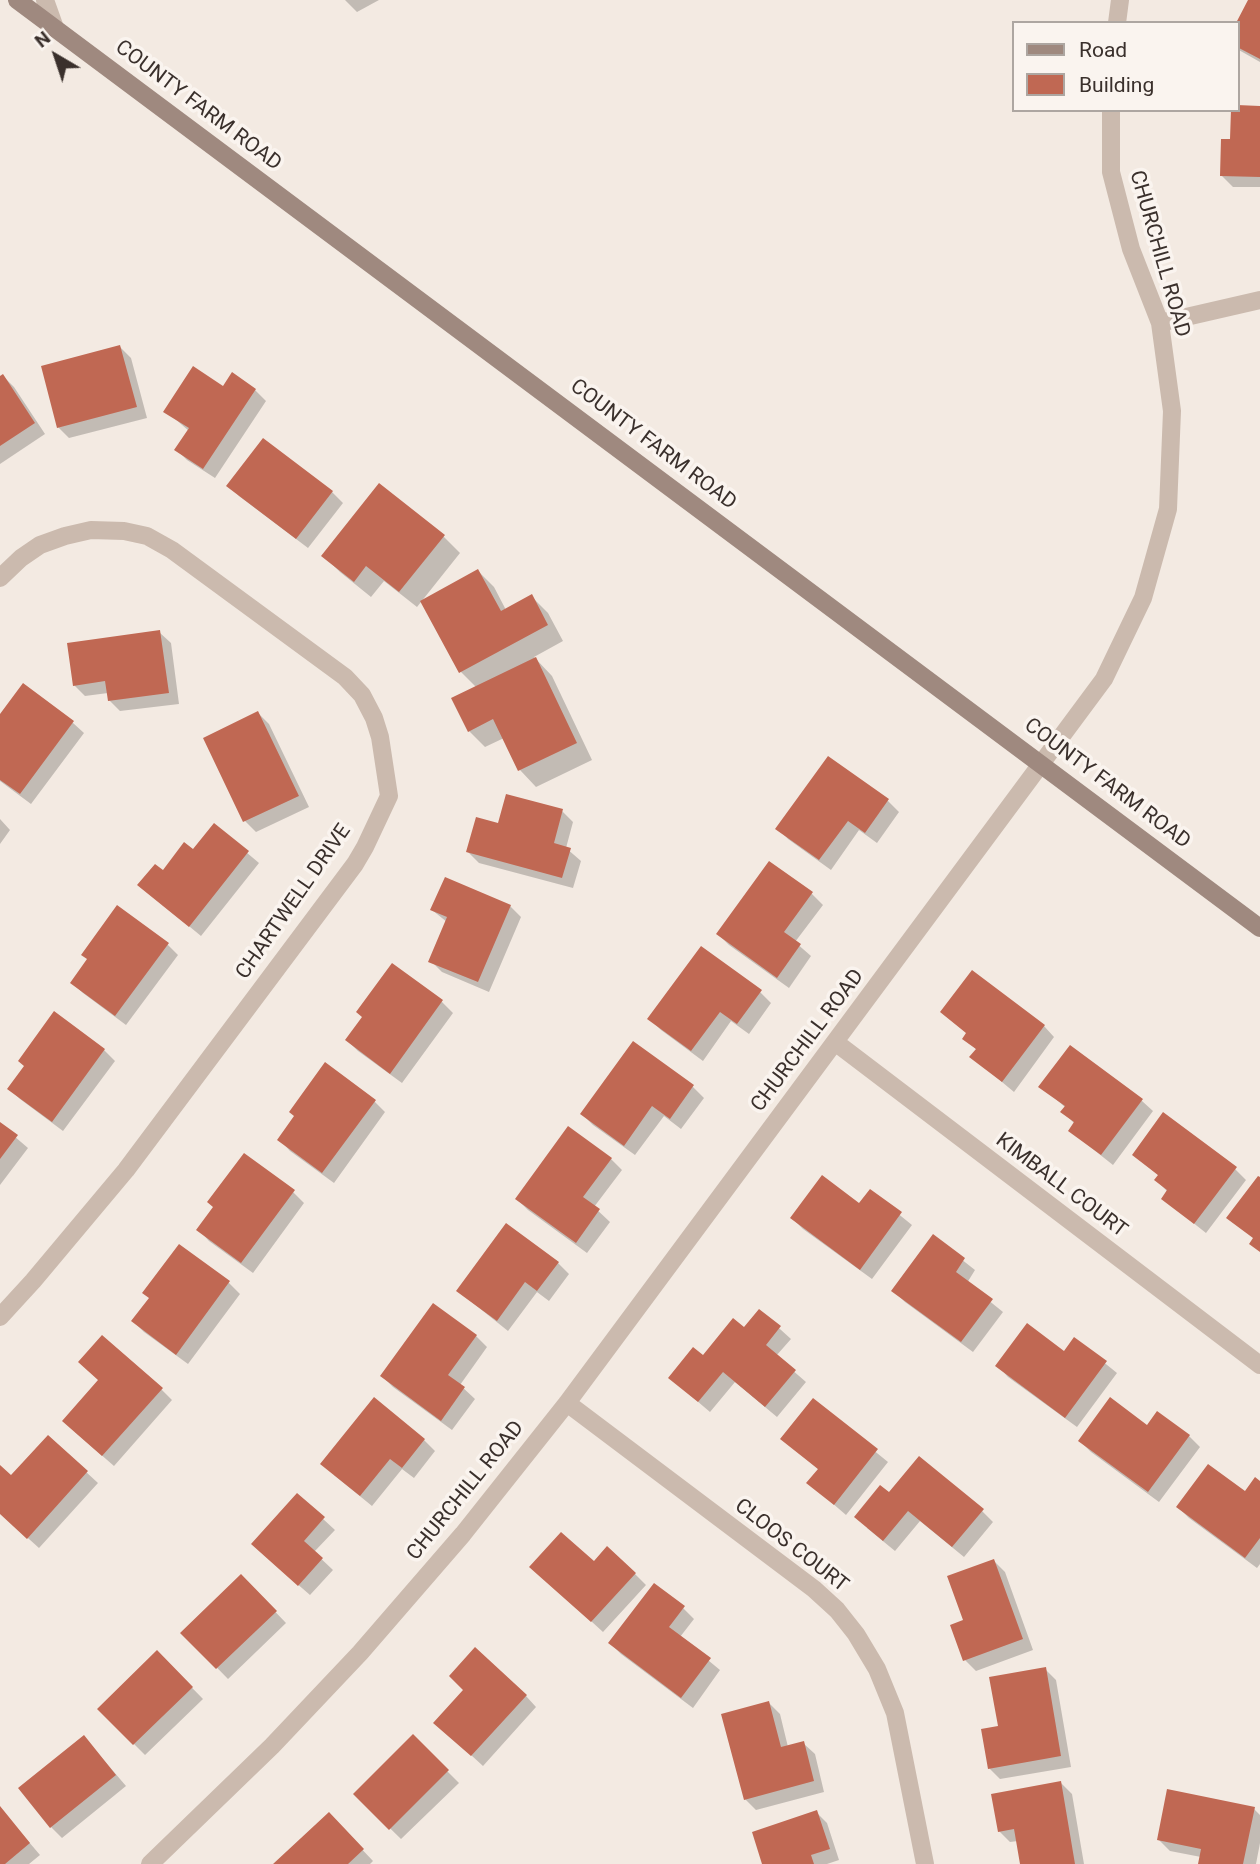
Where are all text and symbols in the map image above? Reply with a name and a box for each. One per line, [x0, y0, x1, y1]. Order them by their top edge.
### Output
north arrow [21, 21, 91, 91]
legend [1012, 21, 1239, 112]
text: N [30, 26, 55, 52]
street label: COUNTY FARM ROAD [110, 35, 286, 177]
text: Road [1079, 38, 1127, 62]
text: Building [1079, 73, 1154, 97]
street label: CHURCHILL ROAD [1123, 168, 1195, 340]
street label: COUNTY FARM ROAD [565, 374, 741, 516]
street label: COUNTY FARM ROAD [1019, 713, 1195, 855]
street label: CHARTWELL DRIVE [231, 820, 357, 984]
street label: CHURCHILL ROAD [746, 965, 870, 1117]
street label: KIMBALL COURT [990, 1128, 1132, 1244]
street label: CHURCHILL ROAD [402, 1416, 530, 1566]
street label: CLOOS COURT [729, 1494, 853, 1598]

